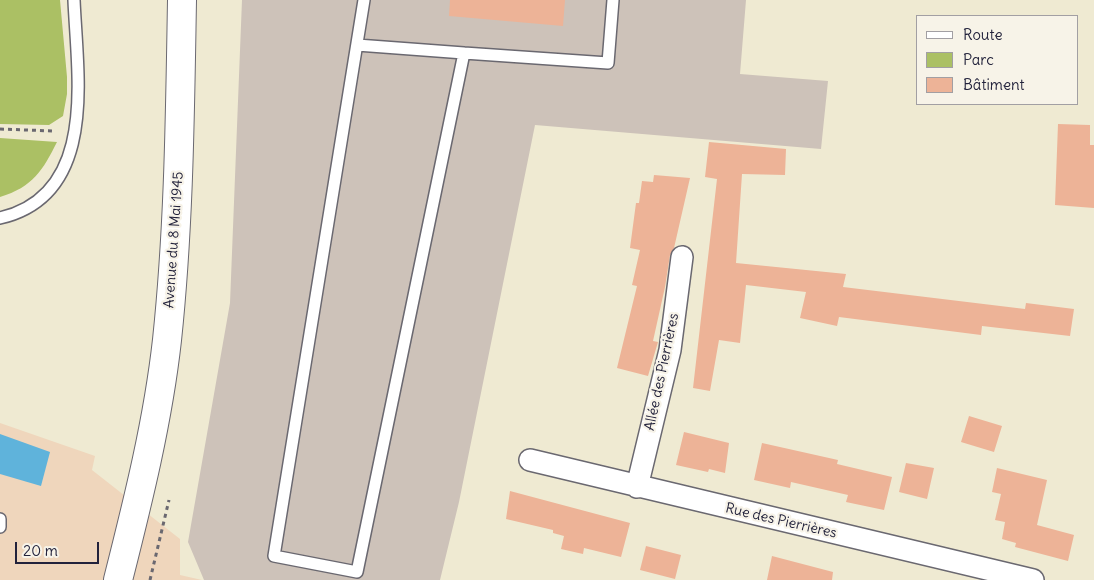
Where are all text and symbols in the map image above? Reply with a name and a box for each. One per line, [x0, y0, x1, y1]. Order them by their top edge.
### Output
legend [916, 15, 1079, 105]
text: Route [963, 25, 1003, 44]
text: Parc [963, 50, 994, 69]
text: Bâtiment [963, 75, 1025, 94]
street label: Avenue du 8 Mai 1945 [161, 171, 187, 309]
street label: Allée des Pierrières [641, 312, 683, 432]
street label: Rue des Pierrières [724, 500, 838, 542]
scale bar [18, 532, 101, 564]
text: 20 m [23, 541, 58, 560]

